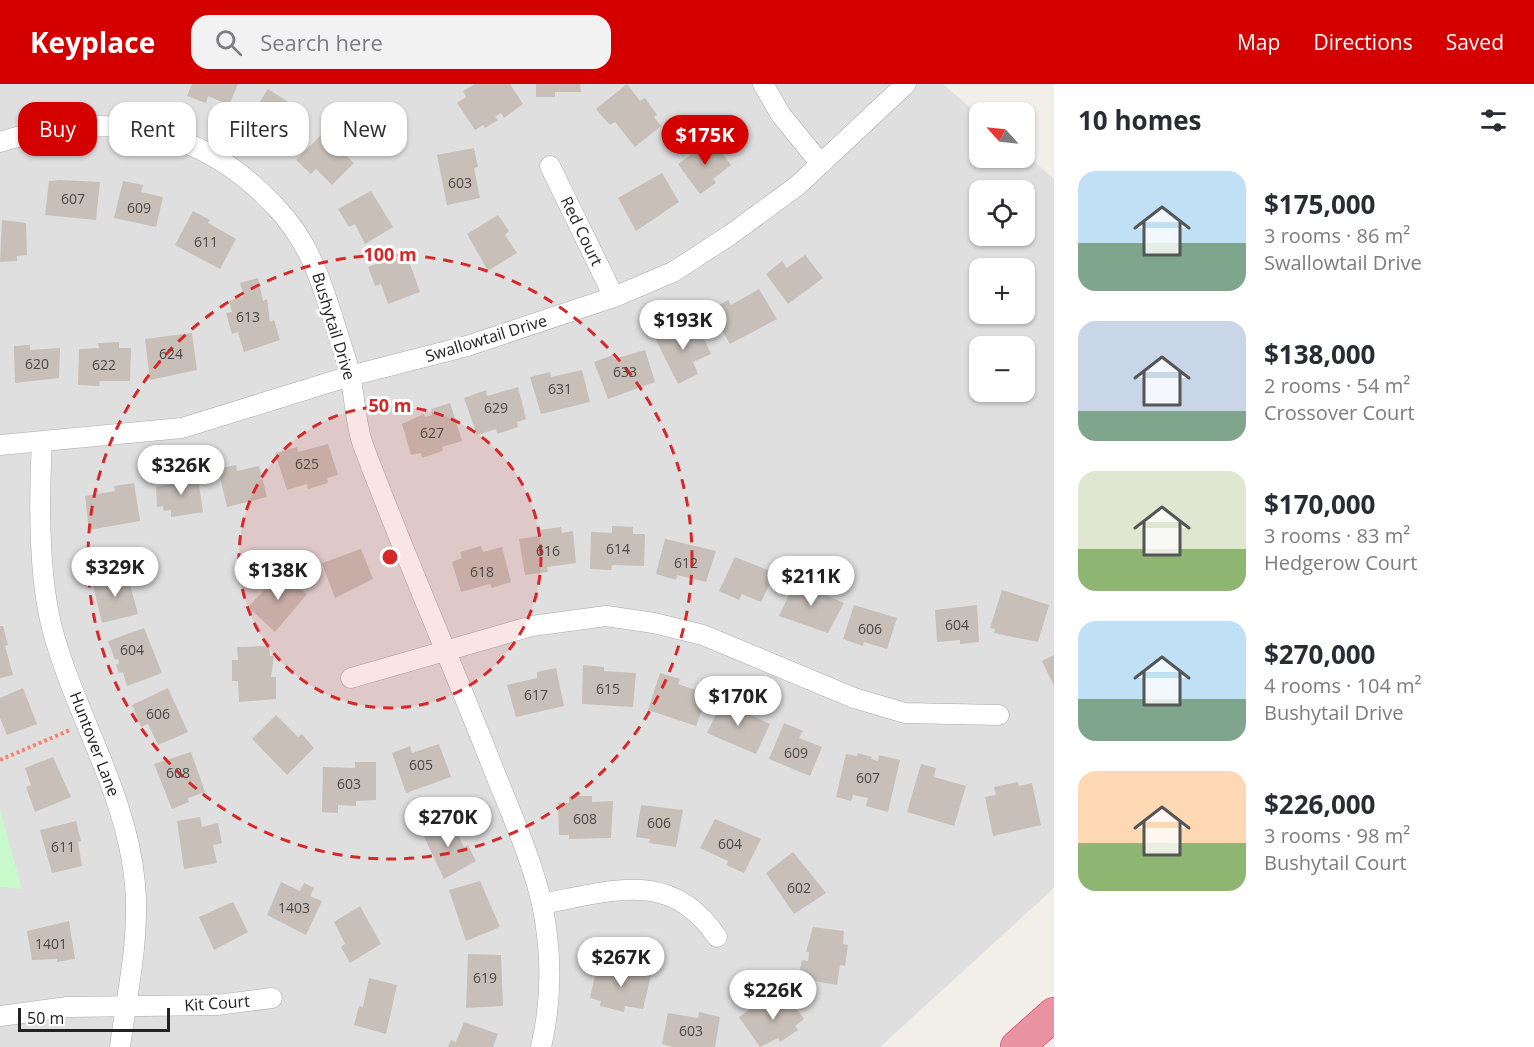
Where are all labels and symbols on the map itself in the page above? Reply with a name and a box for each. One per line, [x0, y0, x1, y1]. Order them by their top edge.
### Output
north arrow [969, 102, 1035, 168]
pin: $175K [663, 115, 747, 166]
house number: 603 [448, 173, 472, 192]
house number: 607 [61, 189, 85, 208]
street label: Red Court [556, 193, 608, 270]
house number: 609 [127, 198, 151, 217]
house number: 611 [194, 232, 218, 251]
text: 100 m [363, 242, 417, 266]
street label: Bushytail Drive [307, 269, 361, 383]
pin: $193K [641, 300, 725, 351]
house number: 613 [236, 307, 260, 326]
street label: Swallowtail Drive [422, 309, 550, 367]
house number: 624 [159, 344, 183, 363]
house number: 620 [25, 354, 49, 373]
house number: 622 [92, 355, 116, 374]
house number: 633 [613, 362, 637, 381]
house number: 631 [548, 379, 572, 398]
text: 50 m [369, 393, 411, 417]
house number: 629 [484, 398, 508, 417]
house number: 627 [420, 423, 444, 442]
pin: $326K [139, 445, 223, 496]
house number: 625 [295, 454, 319, 473]
house number: 614 [606, 539, 630, 558]
house number: 616 [536, 541, 560, 560]
pin: $329K [73, 547, 157, 598]
centre of rings [380, 547, 400, 567]
pin: $138K [236, 550, 320, 601]
house number: 612 [674, 553, 698, 572]
pin: $211K [769, 556, 853, 607]
house number: 618 [470, 562, 494, 581]
house number: 604 [945, 615, 969, 634]
house number: 606 [858, 619, 882, 638]
house number: 604 [120, 640, 144, 659]
pin: $170K [696, 676, 780, 727]
house number: 615 [596, 679, 620, 698]
house number: 617 [524, 685, 548, 704]
street label: Huntover Lane [65, 688, 125, 800]
house number: 606 [146, 704, 170, 723]
house number: 609 [784, 743, 808, 762]
house number: 605 [409, 755, 433, 774]
house number: 608 [166, 763, 190, 782]
house number: 607 [856, 768, 880, 787]
house number: 603 [337, 774, 361, 793]
pin: $270K [406, 797, 490, 848]
house number: 608 [573, 809, 597, 828]
house number: 606 [647, 813, 671, 832]
house number: 604 [718, 834, 742, 853]
house number: 611 [51, 837, 75, 856]
house number: 602 [787, 878, 811, 897]
house number: 1403 [278, 898, 310, 917]
house number: 1401 [35, 934, 67, 953]
pin: $267K [579, 937, 663, 988]
house number: 619 [473, 968, 497, 987]
pin: $226K [731, 970, 815, 1021]
street label: Kit Court [184, 990, 251, 1016]
scale bar [18, 1005, 170, 1032]
house number: 603 [679, 1021, 703, 1040]

